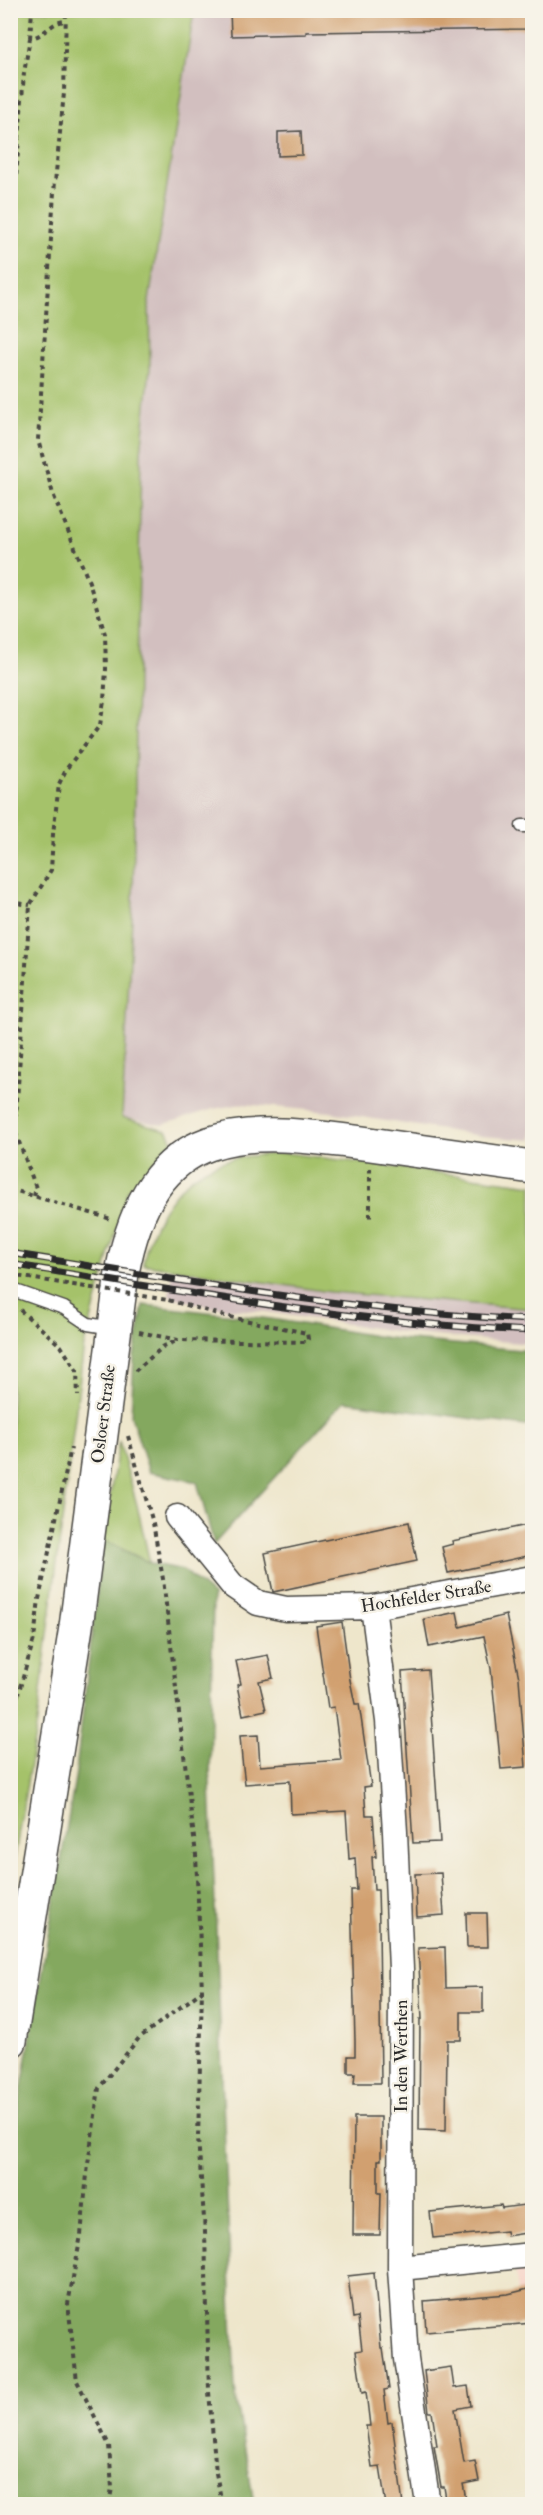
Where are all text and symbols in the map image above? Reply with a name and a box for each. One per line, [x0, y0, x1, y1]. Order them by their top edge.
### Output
street label: Osloer Straße [86, 1363, 121, 1465]
street label: Hochfelder Straße [359, 1575, 493, 1618]
street label: In den Werthen [390, 2000, 413, 2112]

